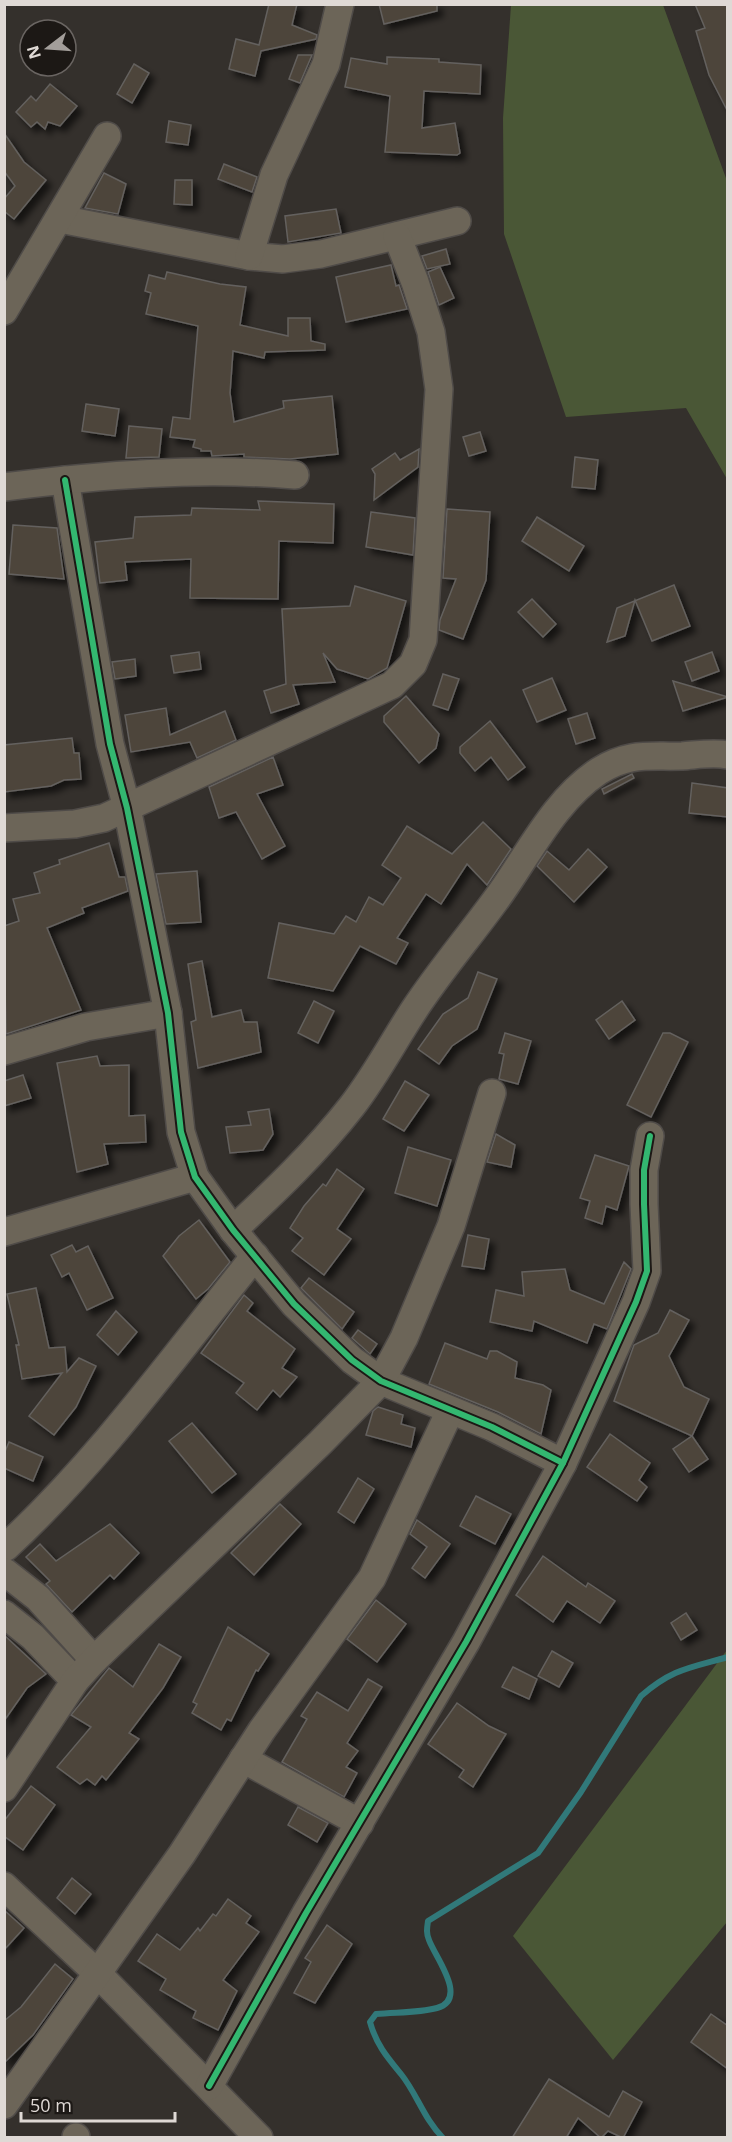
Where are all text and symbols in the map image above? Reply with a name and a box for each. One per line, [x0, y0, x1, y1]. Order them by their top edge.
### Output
north arrow [18, 18, 78, 78]
text: N [21, 43, 46, 62]
scale bar [21, 2085, 176, 2123]
text: 50 m [30, 2093, 72, 2117]

